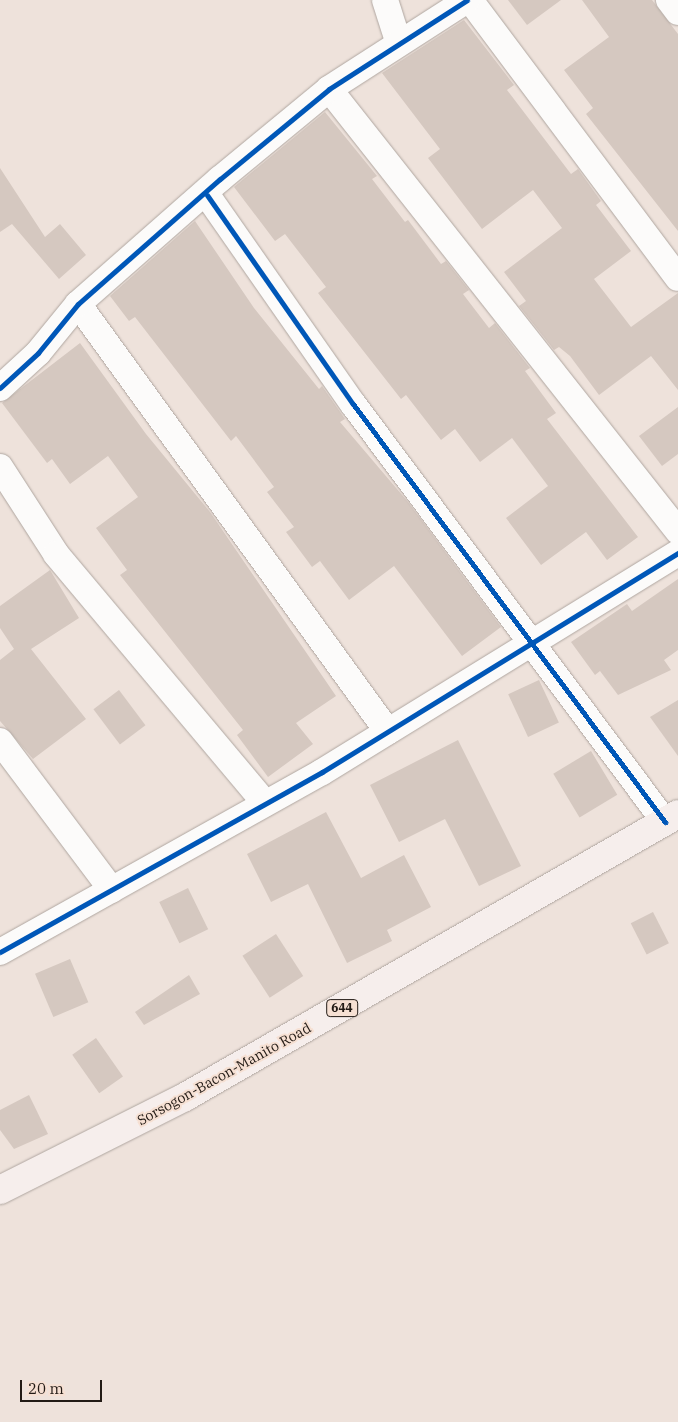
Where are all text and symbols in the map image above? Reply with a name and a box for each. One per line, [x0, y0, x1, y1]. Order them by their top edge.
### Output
road number: 644 [326, 998, 358, 1018]
street label: Sorsogon-Bacon-Manito Road [134, 1019, 314, 1129]
scale bar [22, 1370, 105, 1402]
text: 20 m [28, 1379, 64, 1398]

